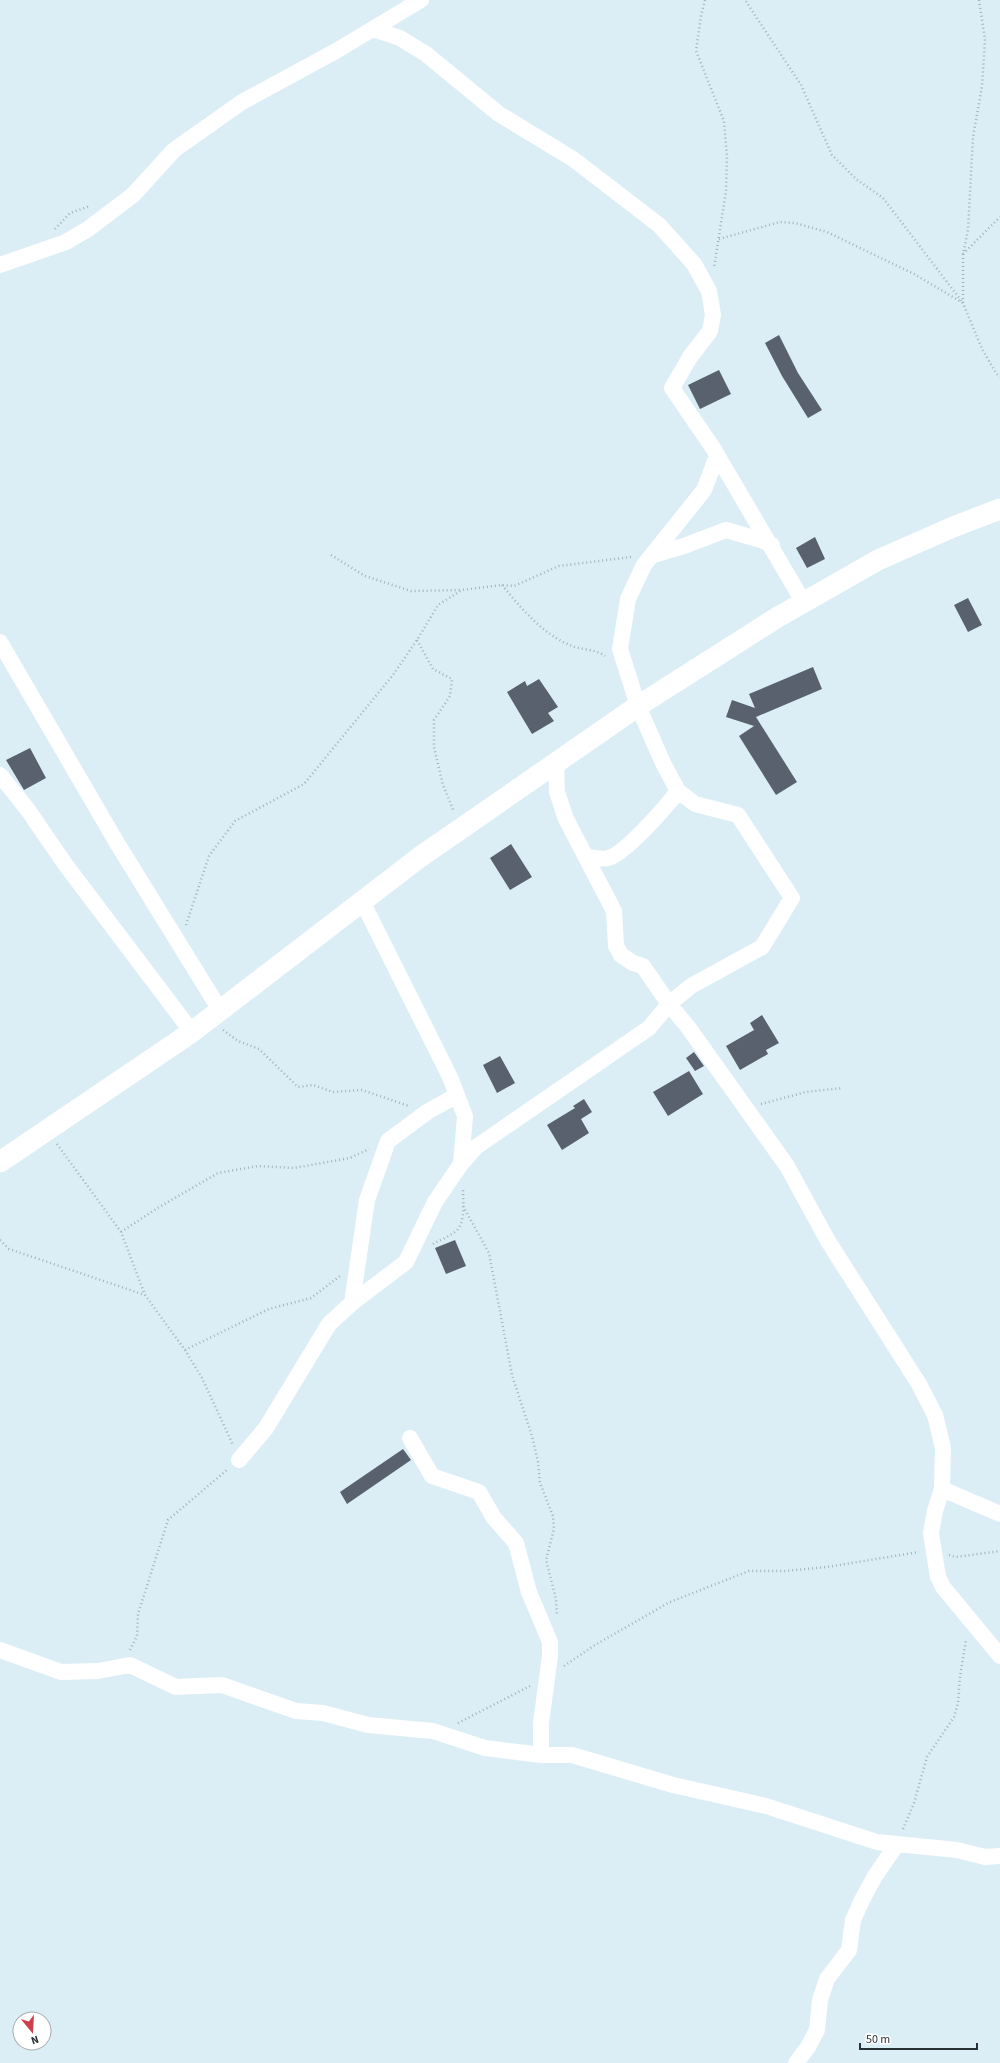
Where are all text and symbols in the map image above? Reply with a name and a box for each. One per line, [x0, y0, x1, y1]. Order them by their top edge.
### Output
north arrow [12, 2011, 52, 2051]
scale bar [860, 2025, 977, 2051]
text: 50 m [866, 2031, 890, 2048]
text: N [29, 2032, 41, 2048]

